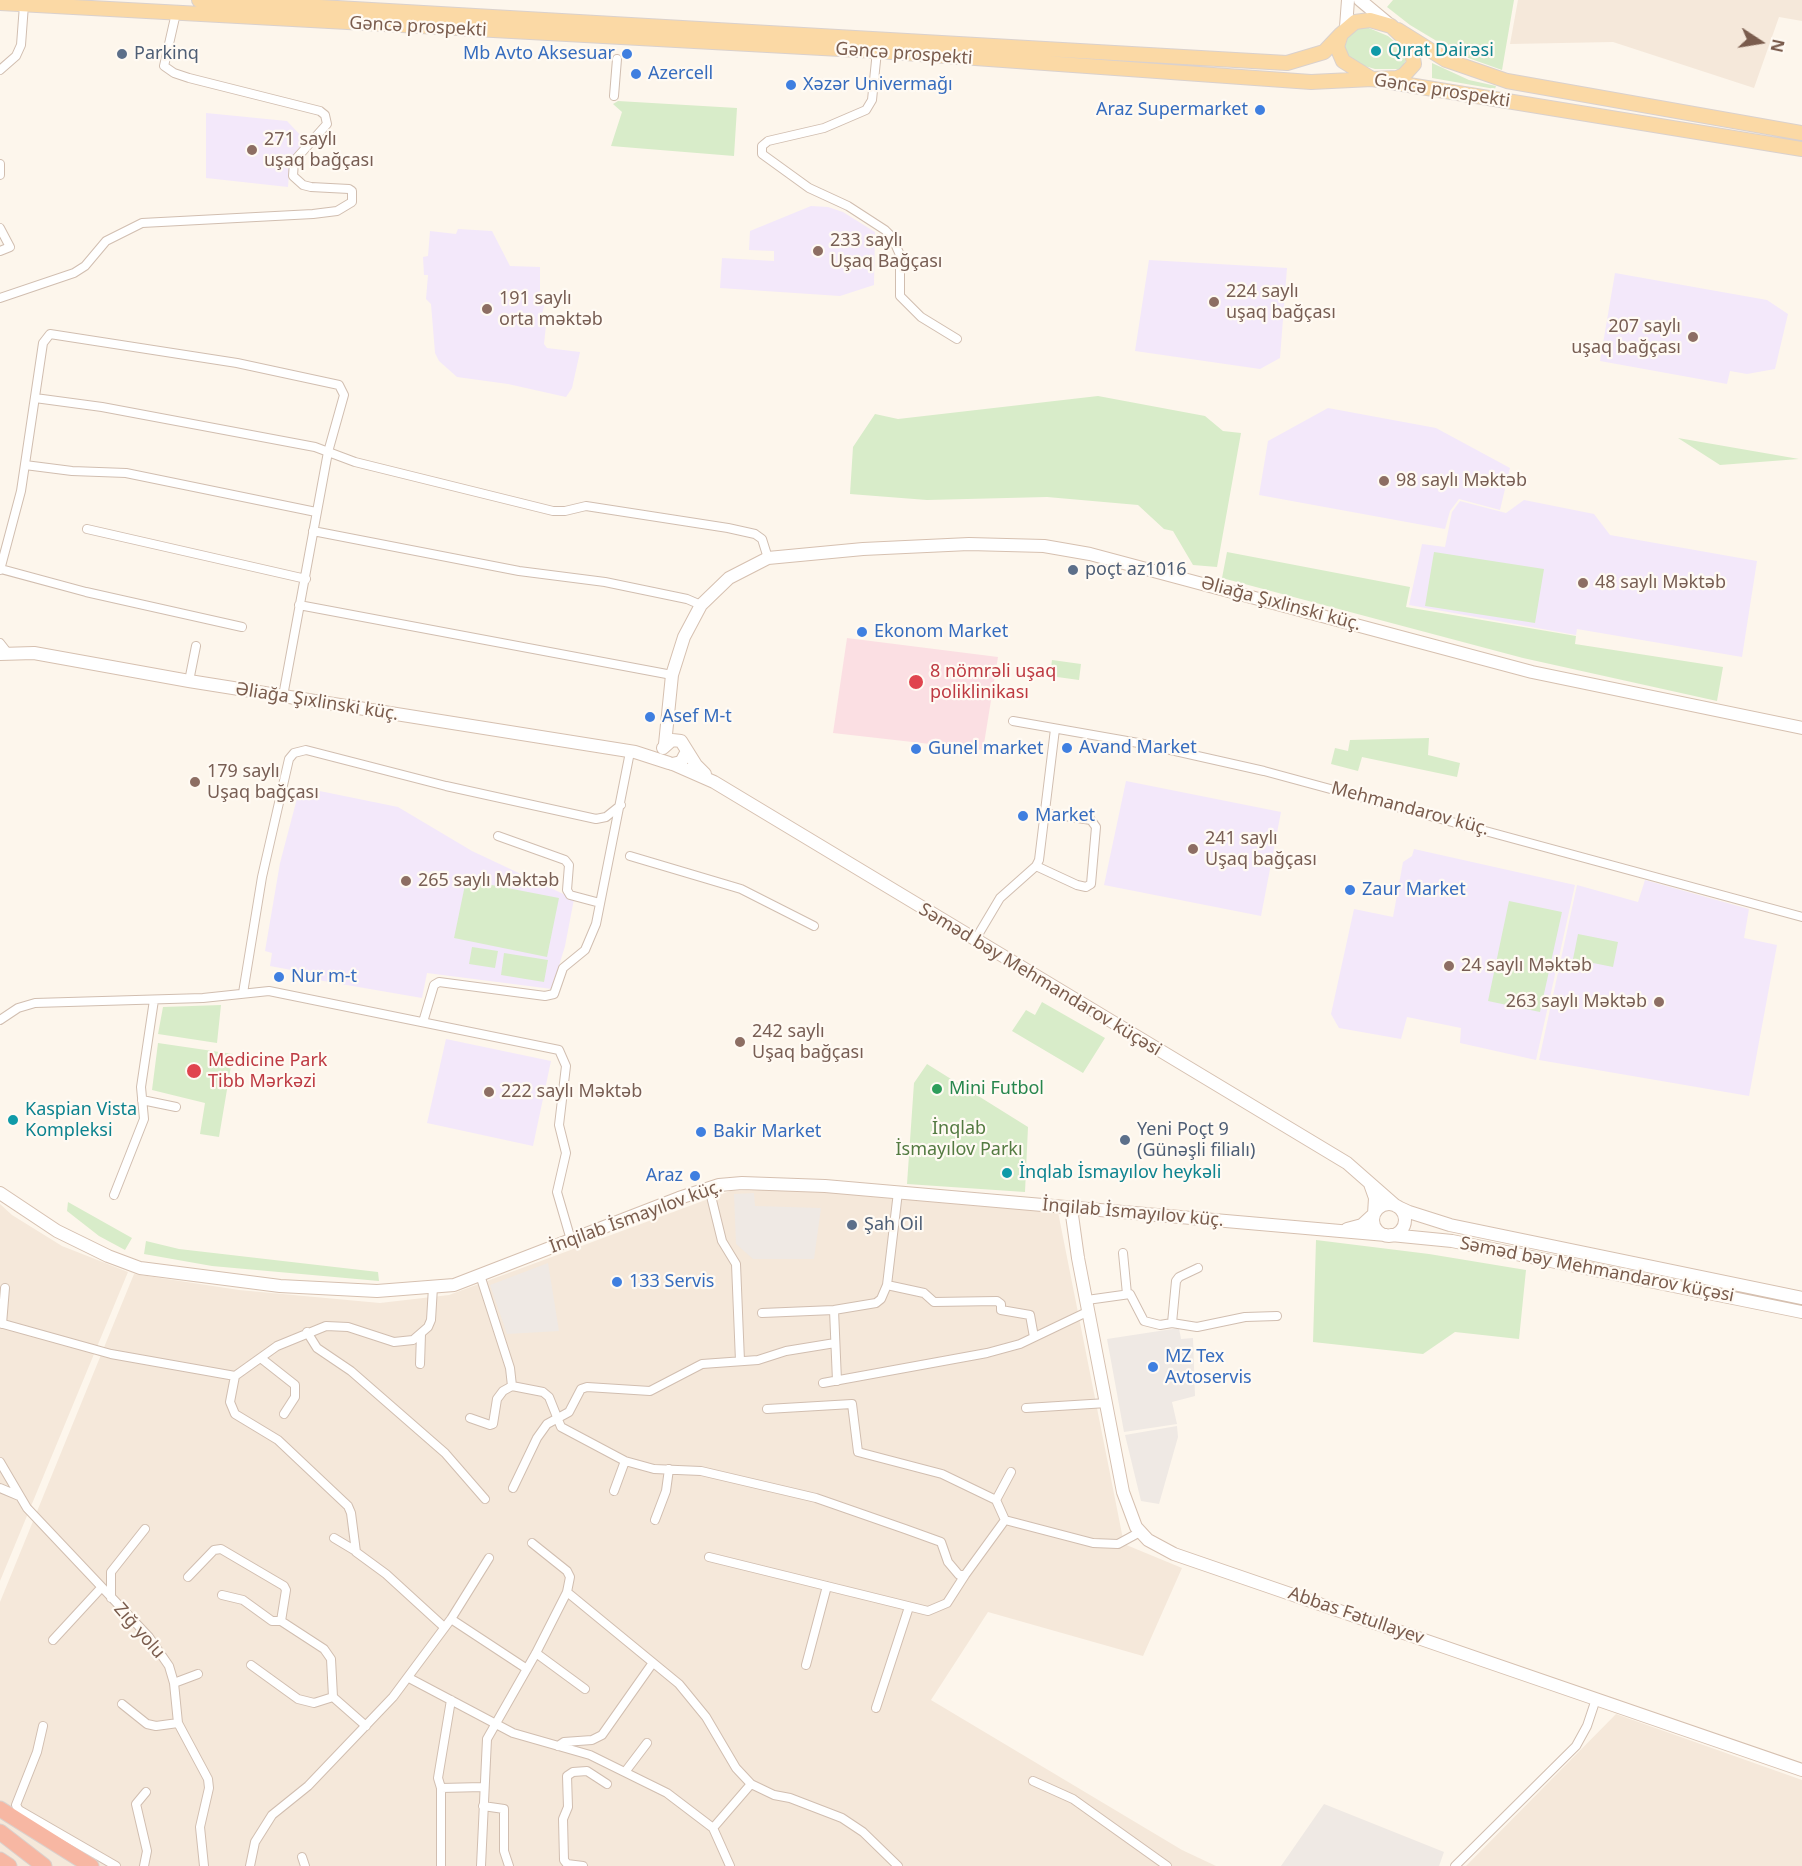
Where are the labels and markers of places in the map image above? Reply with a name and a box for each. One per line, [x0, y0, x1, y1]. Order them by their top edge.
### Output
place label: Qırat Dairəsi [1388, 40, 1494, 62]
place label: Parkinq [134, 43, 199, 65]
place label: Mb Avto Aksesuar [463, 43, 615, 65]
marker: Qırat Dairəsi [1369, 44, 1383, 58]
marker: Parkinq [115, 47, 129, 61]
marker: Mb Avto Aksesuar [620, 47, 634, 61]
place label: Azercell [648, 63, 713, 85]
marker: Azercell [629, 67, 643, 81]
place label: Xəzər Univermağı [803, 74, 953, 96]
marker: Xəzər Univermağı [784, 78, 798, 92]
place label: Araz Supermarket [1096, 99, 1248, 121]
marker: Araz Supermarket [1253, 103, 1267, 117]
place label: 271 saylı uşaq bağçası [264, 129, 374, 172]
marker: 271 saylı uşaq bağçası [245, 143, 259, 157]
place label: 233 saylı Uşaq Bağçası [830, 230, 942, 272]
marker: 233 saylı Uşaq Bağçası [811, 244, 825, 258]
place label: 224 saylı uşaq bağçası [1226, 281, 1336, 324]
place label: 191 saylı orta məktəb [499, 288, 603, 330]
marker: 224 saylı uşaq bağçası [1207, 295, 1221, 309]
marker: 191 saylı orta məktəb [480, 302, 494, 316]
place label: 207 saylı uşaq bağçası [1571, 316, 1681, 358]
marker: 207 saylı uşaq bağçası [1686, 330, 1700, 344]
place label: 98 saylı Məktəb [1396, 470, 1527, 492]
marker: 98 saylı Məktəb [1377, 474, 1391, 488]
place label: poçt az1016 [1085, 559, 1187, 581]
marker: poçt az1016 [1066, 563, 1080, 577]
place label: 48 saylı Məktəb [1595, 572, 1726, 594]
marker: 48 saylı Məktəb [1576, 576, 1590, 590]
place label: Ekonom Market [874, 621, 1008, 643]
marker: Ekonom Market [855, 625, 869, 639]
place label: 8 nömrəli uşaq poliklinikası [930, 661, 1056, 704]
marker: 8 nömrəli uşaq poliklinikası [907, 673, 925, 691]
place label: Asef M-t [662, 706, 732, 728]
marker: Asef M-t [643, 710, 657, 724]
place label: Avand Market [1079, 737, 1197, 759]
place label: Gunel market [928, 738, 1043, 760]
marker: Avand Market [1060, 741, 1074, 755]
marker: Gunel market [909, 742, 923, 756]
place label: 179 saylı Uşaq bağçası [207, 761, 319, 804]
marker: 179 saylı Uşaq bağçası [188, 775, 202, 789]
place label: Market [1035, 805, 1095, 827]
marker: Market [1016, 809, 1030, 823]
place label: 241 saylı Uşaq bağçası [1205, 828, 1317, 870]
marker: 241 saylı Uşaq bağçası [1186, 842, 1200, 856]
place label: 265 saylı Məktəb [418, 870, 559, 892]
marker: 265 saylı Məktəb [399, 874, 413, 888]
place label: Zaur Market [1362, 879, 1466, 901]
marker: Zaur Market [1343, 883, 1357, 897]
place label: 24 saylı Məktəb [1461, 955, 1592, 977]
marker: 24 saylı Məktəb [1442, 959, 1456, 973]
place label: Nur m-t [291, 966, 357, 988]
marker: Nur m-t [272, 970, 286, 984]
place label: 263 saylı Məktəb [1506, 991, 1647, 1013]
marker: 263 saylı Məktəb [1652, 995, 1666, 1009]
place label: 242 saylı Uşaq bağçası [752, 1021, 864, 1064]
marker: 242 saylı Uşaq bağçası [733, 1035, 747, 1049]
place label: Medicine Park Tibb Mərkəzi [208, 1050, 327, 1092]
marker: Medicine Park Tibb Mərkəzi [185, 1062, 203, 1080]
place label: Mini Futbol [949, 1078, 1044, 1100]
place label: 222 saylı Məktəb [501, 1081, 642, 1103]
marker: Mini Futbol [930, 1082, 944, 1096]
marker: 222 saylı Məktəb [482, 1085, 496, 1099]
place label: Kaspian Vista Kompleksi [25, 1099, 137, 1142]
marker: Kaspian Vista Kompleksi [6, 1113, 20, 1127]
place label: Yeni Poçt 9 (Günəşli filialı) [1137, 1119, 1255, 1162]
place label: Bakir Market [713, 1121, 821, 1143]
marker: Bakir Market [694, 1125, 708, 1139]
marker: Yeni Poçt 9 (Günəşli filialı) [1118, 1133, 1132, 1147]
place label: İnqlab İsmayılov heykəli [1019, 1162, 1221, 1184]
place label: Araz [646, 1165, 683, 1187]
marker: İnqlab İsmayılov heykəli [1000, 1166, 1014, 1180]
marker: Araz [688, 1169, 702, 1183]
place label: Şah Oil [864, 1214, 923, 1236]
marker: Şah Oil [845, 1218, 859, 1232]
place label: 133 Servis [629, 1271, 714, 1293]
marker: 133 Servis [610, 1275, 624, 1289]
place label: MZ Tex Avtoservis [1165, 1346, 1252, 1388]
marker: MZ Tex Avtoservis [1146, 1360, 1160, 1374]

